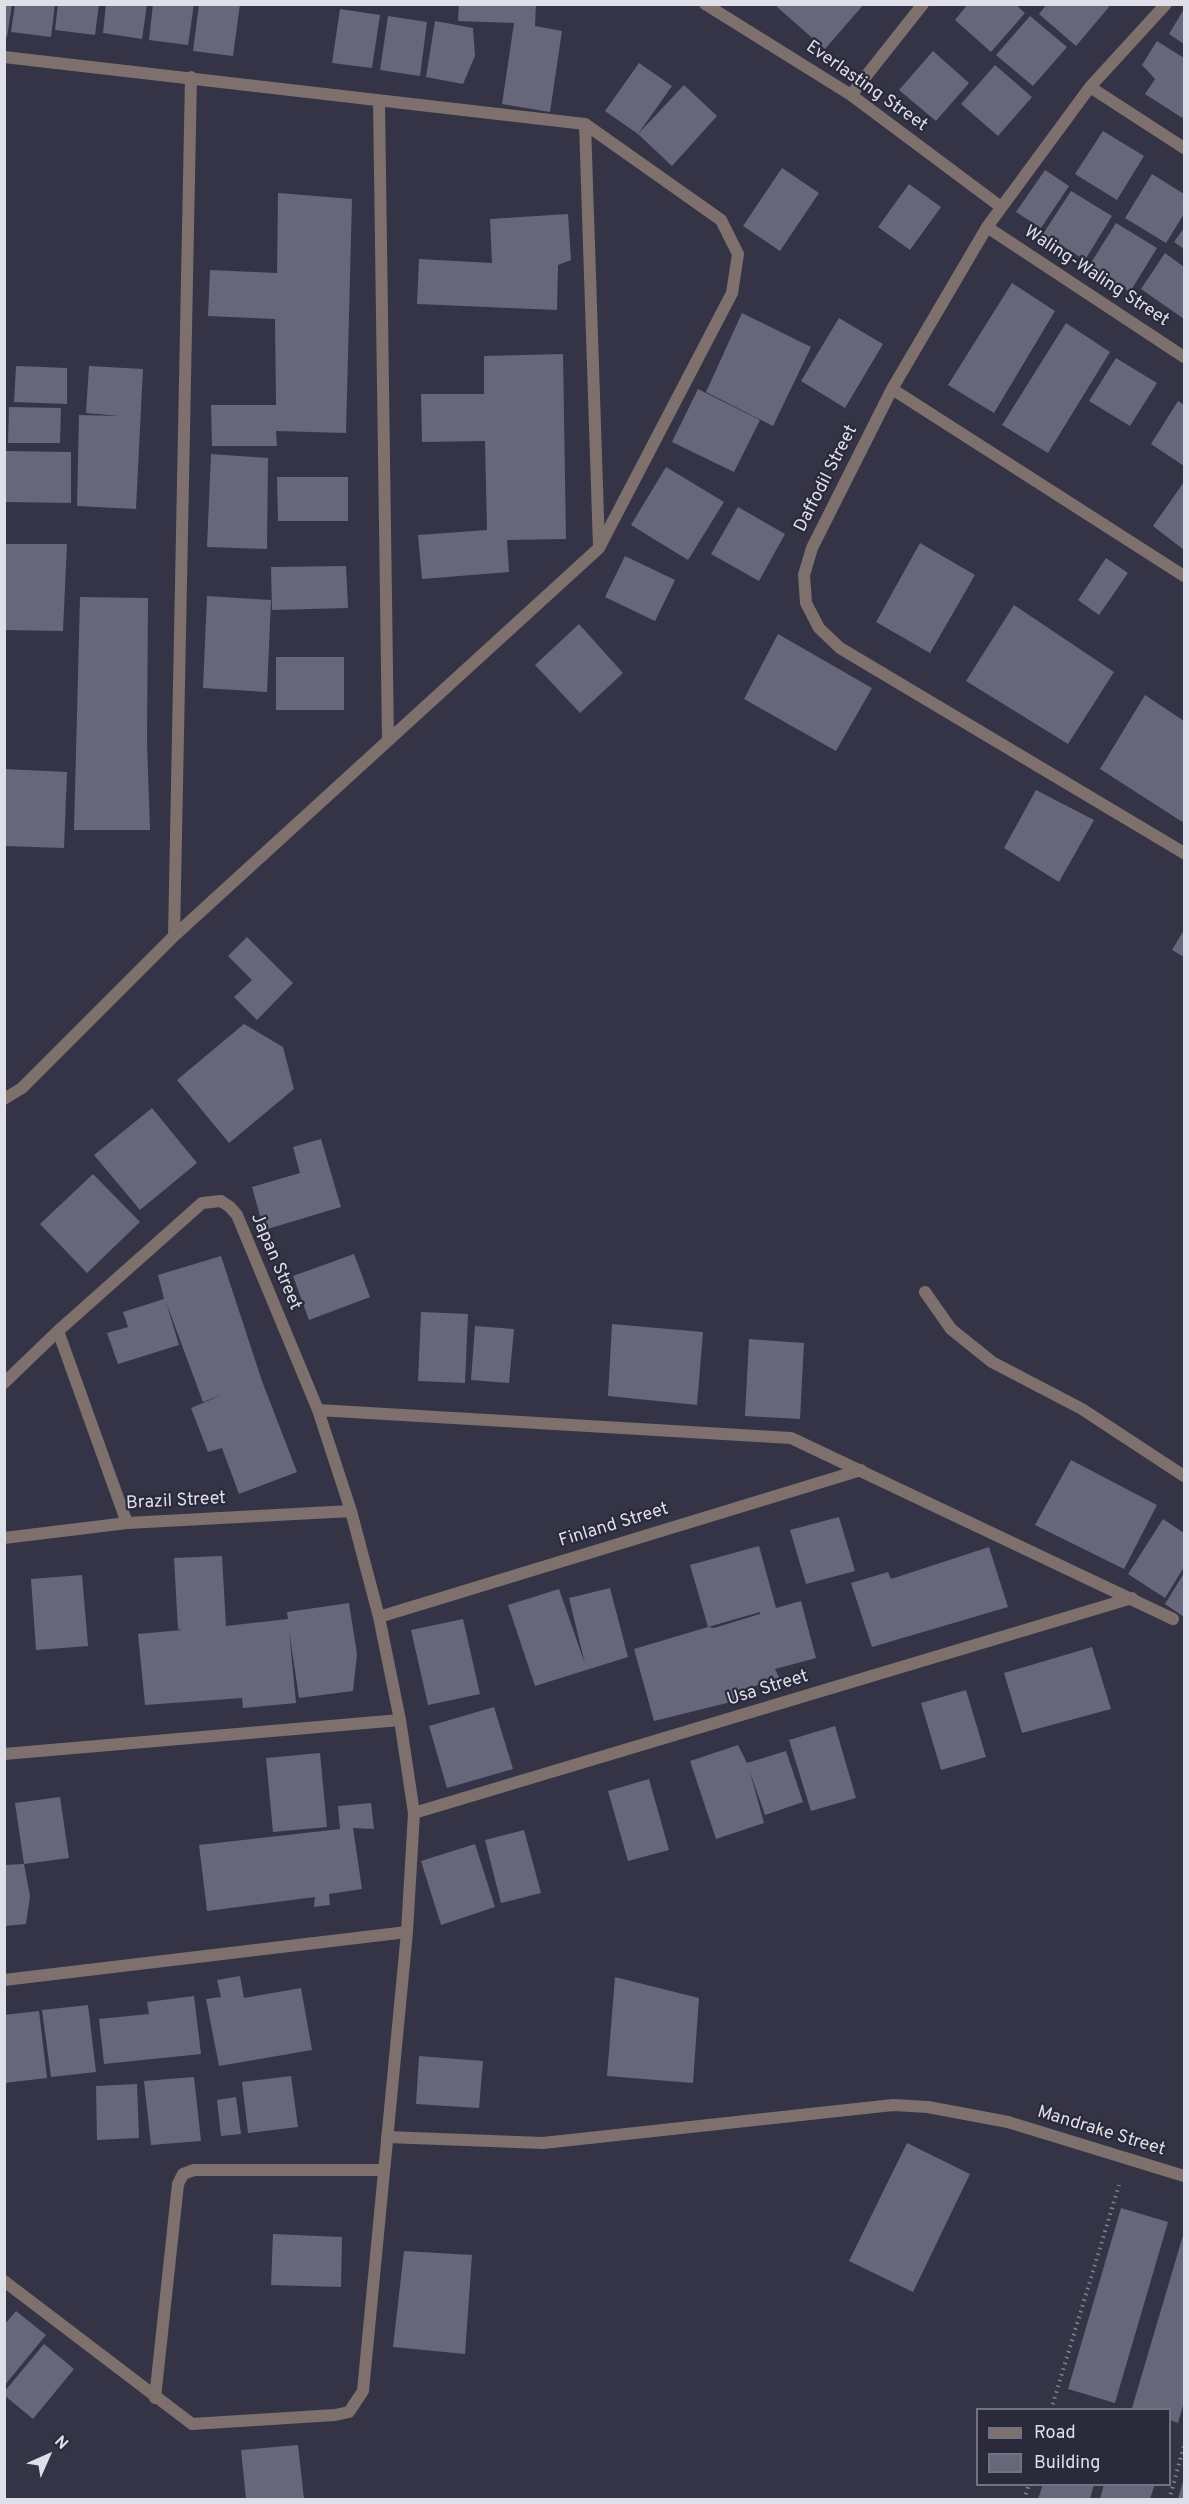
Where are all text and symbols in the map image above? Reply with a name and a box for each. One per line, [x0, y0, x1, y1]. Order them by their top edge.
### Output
street label: Everlasting Street [801, 37, 931, 137]
street label: Waling-Waling Street [1019, 222, 1173, 332]
street label: Daffodil Street [791, 422, 863, 536]
street label: Japan Street [245, 1210, 305, 1314]
street label: Brazil Street [125, 1489, 227, 1515]
street label: Finland Street [557, 1499, 671, 1553]
street label: Usa Street [725, 1666, 811, 1712]
street label: Mandrake Street [1034, 2102, 1168, 2162]
legend [976, 2408, 1171, 2486]
text: Road [1034, 2422, 1076, 2445]
north arrow [18, 2426, 78, 2486]
text: N [50, 2432, 72, 2454]
text: Building [1034, 2452, 1100, 2475]

